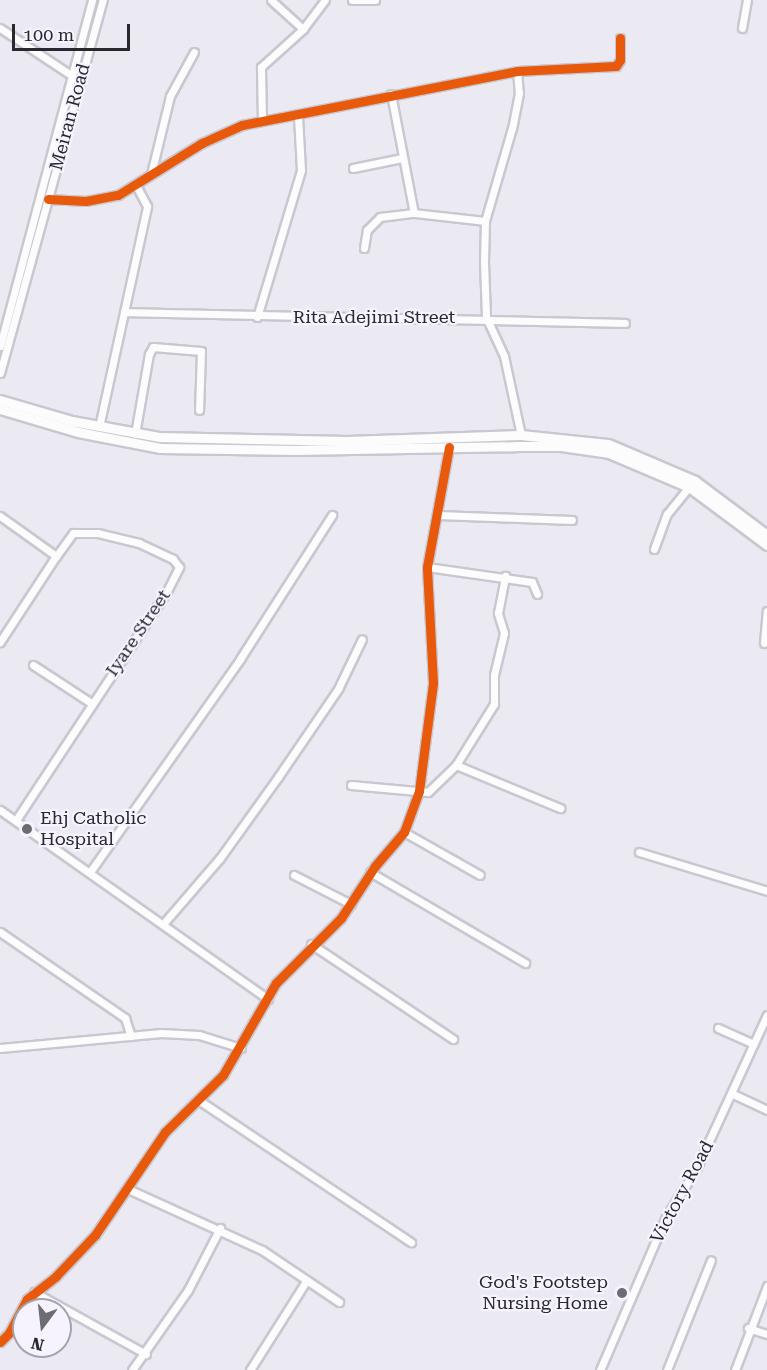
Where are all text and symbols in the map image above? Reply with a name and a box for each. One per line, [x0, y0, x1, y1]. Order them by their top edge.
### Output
scale bar [15, 12, 134, 50]
text: 100 m [23, 24, 74, 45]
street label: Meiran Road [45, 61, 95, 173]
street label: Rita Adejimi Street [293, 306, 455, 328]
street label: Iyare Street [101, 586, 175, 680]
place label: Ehj Catholic Hospital [40, 808, 146, 850]
marker: Ehj Catholic Hospital [18, 820, 36, 838]
street label: Victory Road [646, 1137, 718, 1247]
place label: God's Footstep Nursing Home [479, 1272, 608, 1314]
marker: God's Footstep Nursing Home [613, 1284, 631, 1302]
north arrow [12, 1298, 72, 1358]
text: N [29, 1333, 46, 1355]

